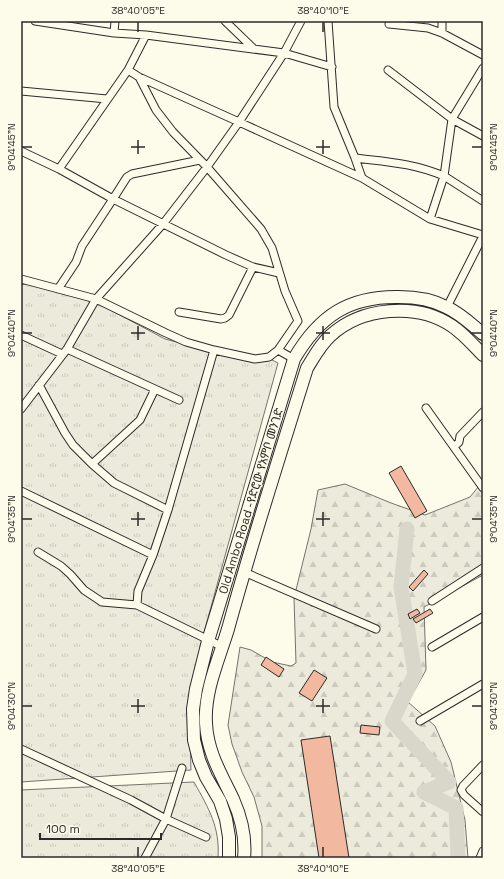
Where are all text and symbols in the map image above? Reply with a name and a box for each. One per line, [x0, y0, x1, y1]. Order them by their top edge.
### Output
text: 38°40'05"E [111, 4, 165, 17]
text: 38°40'10"E [297, 4, 349, 17]
text: 9°04'45"N [5, 123, 18, 171]
text: 9°04'45"N [487, 123, 500, 171]
text: 9°04'40"N [5, 309, 18, 357]
text: 9°04'40"N [487, 309, 500, 357]
street label: Old Ambo Road -የድሮው የአምቦ መንገድ [215, 406, 287, 596]
text: 9°04'35"N [5, 495, 18, 543]
text: 9°04'35"N [487, 495, 500, 543]
text: 9°04'30"N [5, 682, 18, 730]
text: 9°04'30"N [487, 682, 500, 730]
scale bar [40, 815, 161, 841]
text: 100 m [46, 821, 80, 837]
text: 38°40'05"E [111, 862, 165, 875]
text: 38°40'10"E [297, 862, 349, 875]

